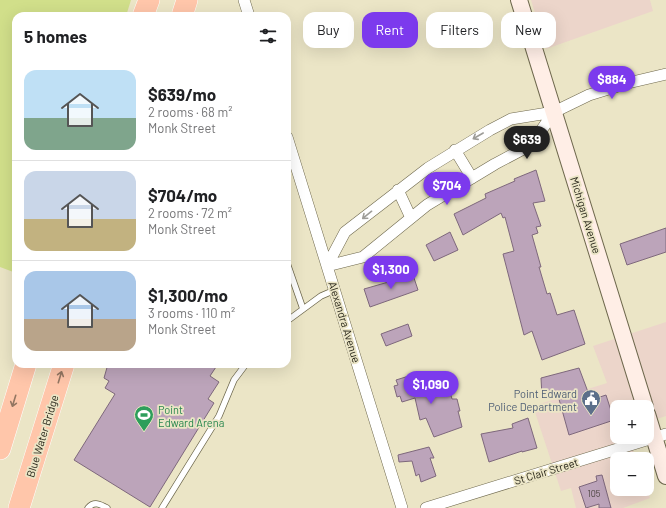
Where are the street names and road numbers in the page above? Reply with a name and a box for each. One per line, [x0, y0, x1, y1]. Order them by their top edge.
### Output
street label: Michigan Avenue [568, 175, 604, 255]
street label: Alexandra Avenue [326, 280, 364, 364]
street label: Blue Water Bridge [23, 393, 61, 479]
street label: St Clair Street [512, 455, 580, 487]

